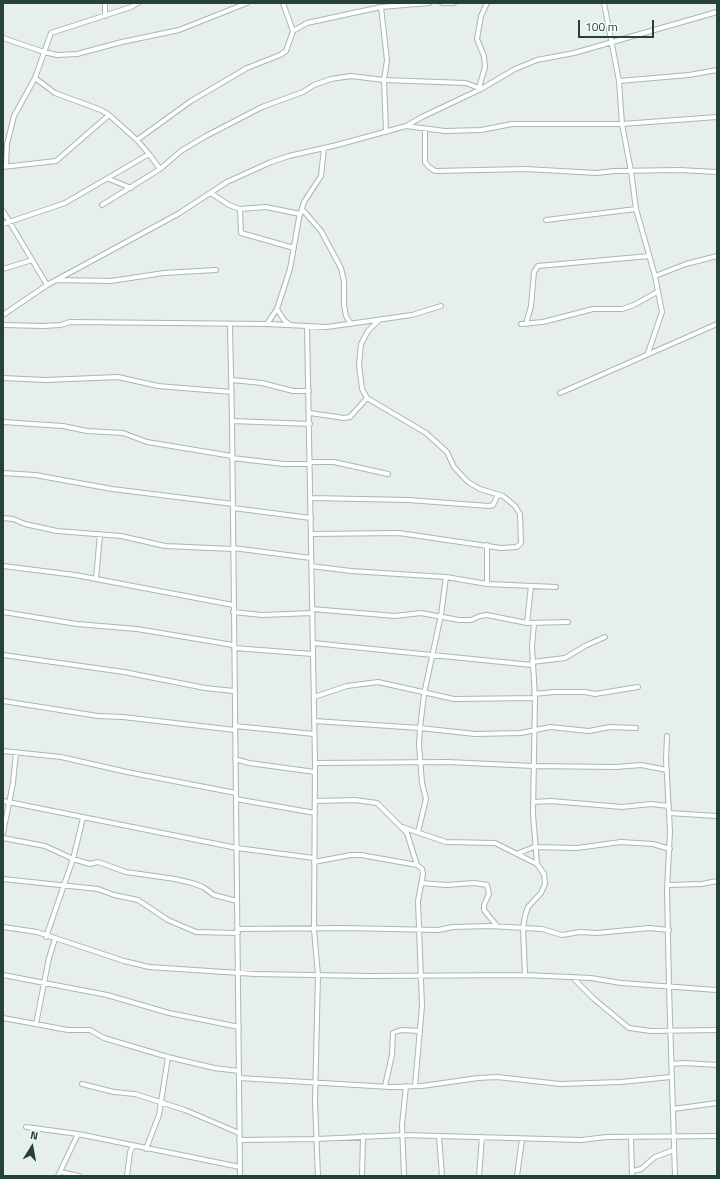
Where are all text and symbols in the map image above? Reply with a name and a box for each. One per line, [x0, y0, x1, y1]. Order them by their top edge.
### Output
scale bar [580, 12, 656, 38]
text: 100 m [585, 17, 618, 36]
north arrow [12, 1127, 52, 1167]
text: N [29, 1127, 40, 1144]

